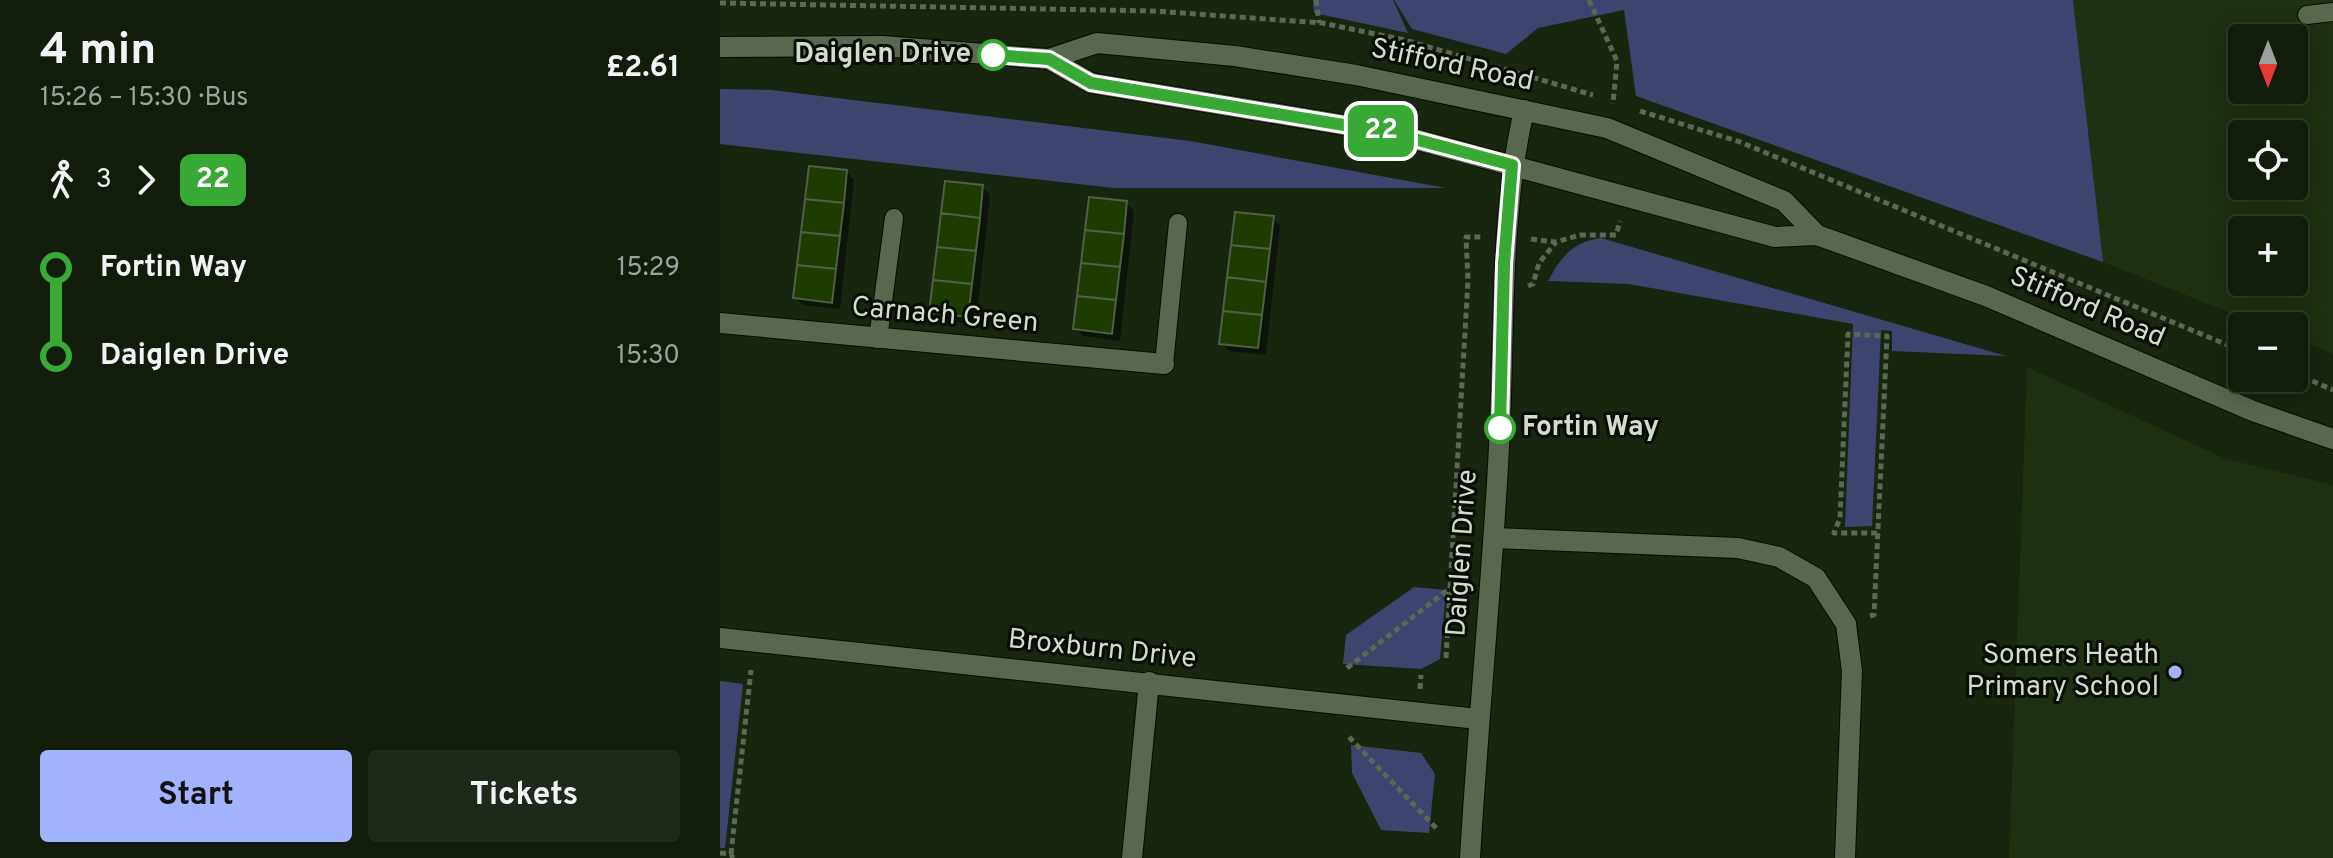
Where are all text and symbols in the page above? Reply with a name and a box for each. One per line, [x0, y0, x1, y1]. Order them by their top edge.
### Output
text: 4 min [40, 24, 156, 80]
north arrow [2228, 24, 2308, 104]
map controls [2228, 24, 2308, 392]
street label: Stifford Road [1367, 31, 1537, 101]
place label: Daiglen Drive [794, 37, 971, 73]
marker: Daiglen Drive [978, 40, 1008, 70]
text: £2.61 [606, 50, 680, 87]
text: 15:26 – 15:30 · Bus [40, 82, 249, 115]
line badge: 22 [1345, 105, 1417, 157]
text: 22 [1364, 113, 1398, 149]
button: locate [2228, 120, 2308, 200]
icon: walk [40, 158, 84, 202]
icon: forward [124, 158, 168, 202]
text: 22 [196, 162, 230, 198]
text: 3 [96, 164, 112, 197]
button: + [2228, 216, 2308, 296]
text: Fortin Way [100, 250, 247, 287]
text: 15:29 [617, 252, 680, 285]
street label: Stifford Road [2004, 259, 2170, 357]
street label: Carnach Green [850, 290, 1040, 342]
button: − [2228, 312, 2308, 392]
text: Daiglen Drive [100, 338, 289, 375]
text: 15:30 [616, 340, 680, 373]
place label: Fortin Way [1522, 410, 1659, 446]
marker: Fortin Way [1485, 413, 1515, 443]
street label: Daiglen Drive [1439, 468, 1487, 638]
street label: Broxburn Drive [1006, 622, 1198, 678]
place label: Somers Heath Primary School [1967, 638, 2159, 706]
marker: Somers Heath Primary School [2166, 663, 2184, 681]
button: Start [40, 750, 352, 842]
button: Tickets [368, 750, 680, 842]

